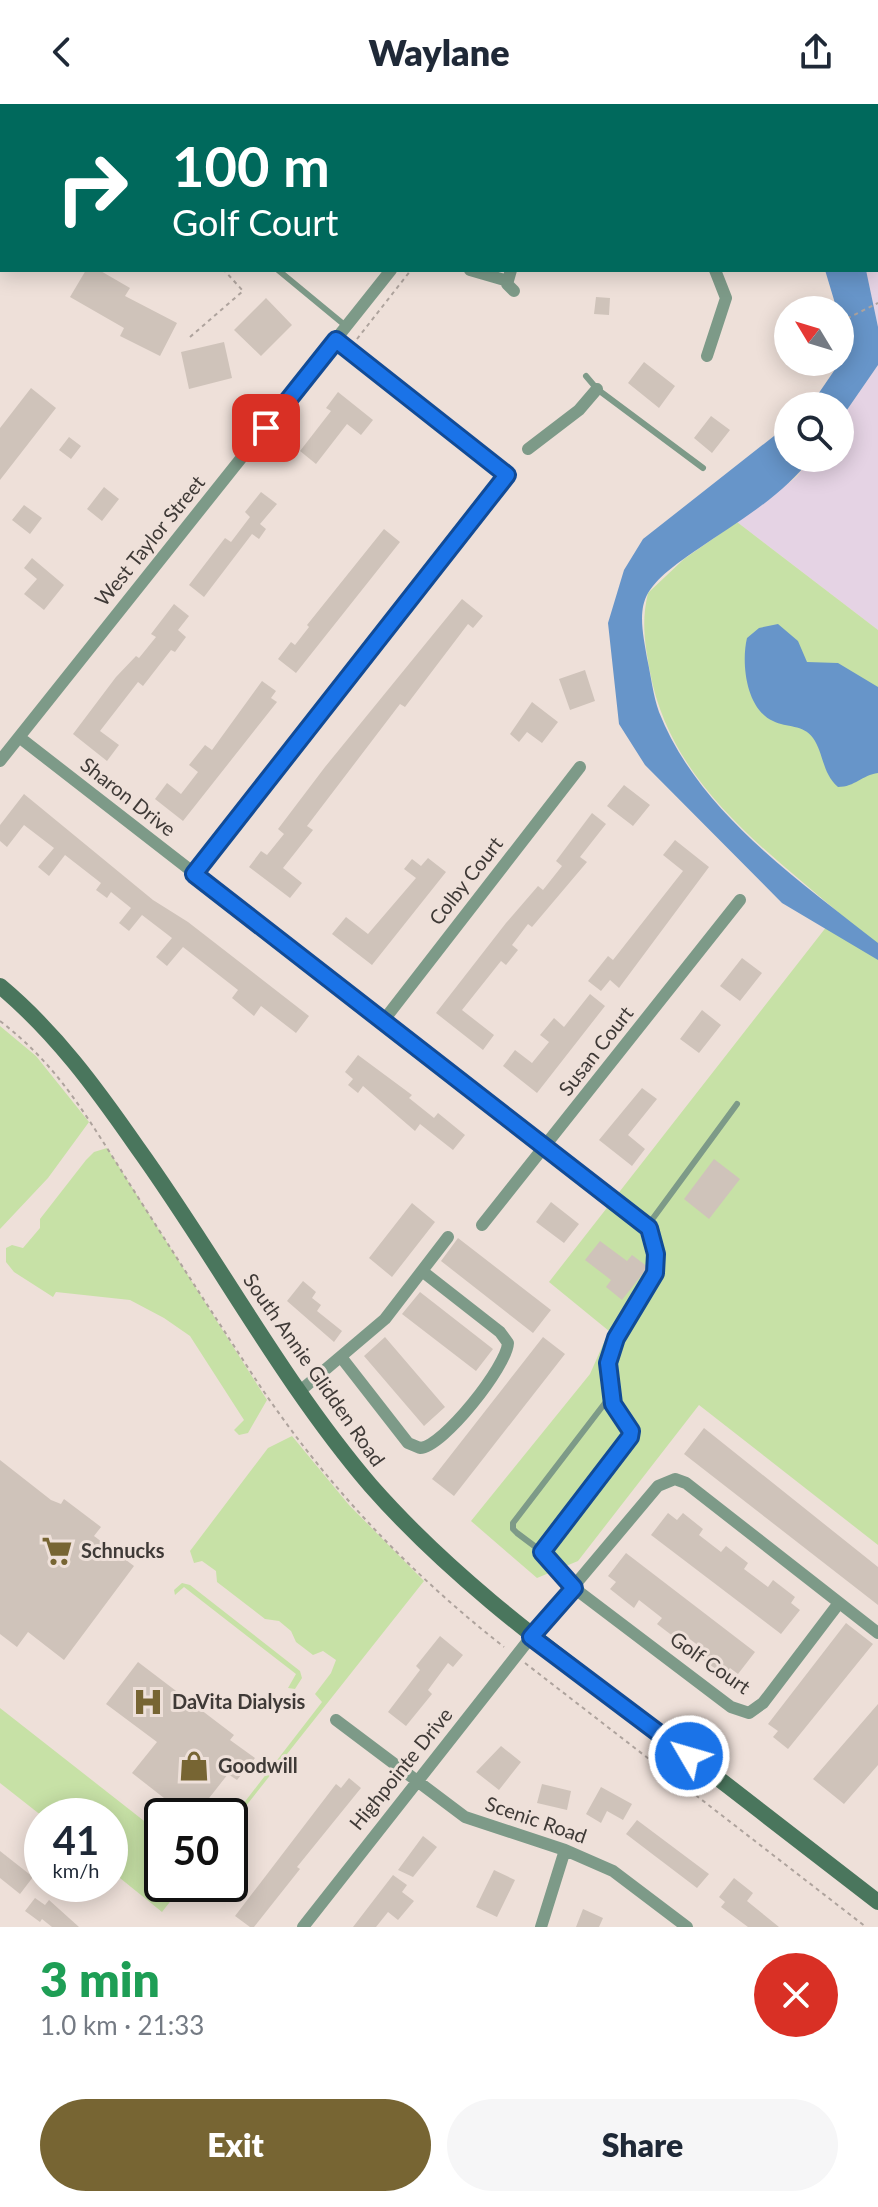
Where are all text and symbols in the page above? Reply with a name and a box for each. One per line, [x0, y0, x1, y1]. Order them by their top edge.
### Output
icon: back [40, 30, 84, 74]
text: Waylane [368, 30, 510, 74]
icon: share [794, 30, 838, 74]
text: 100 m [172, 132, 330, 199]
icon: right [40, 136, 144, 240]
text: Golf Court [172, 200, 338, 244]
north arrow [774, 296, 854, 376]
map controls [774, 296, 854, 472]
button: search [774, 392, 854, 472]
pin [232, 394, 300, 462]
icon: arrive [244, 406, 288, 450]
street label: West Taylor Street [89, 470, 209, 610]
street label: Sharon Drive [76, 752, 181, 841]
street label: Colby Court [423, 832, 507, 929]
street label: Susan Court [553, 1001, 638, 1100]
street label: South Annie Glidden Road [239, 1268, 391, 1471]
supermarket icon: Schnucks [40, 1534, 74, 1568]
place label: Schnucks [81, 1538, 165, 1562]
street label: Golf Court [666, 1626, 755, 1699]
hospital icon: DaVita Dialysis [131, 1685, 165, 1719]
place label: DaVita Dialysis [172, 1689, 306, 1713]
street label: Highpointe Drive [344, 1702, 457, 1834]
position arrow [647, 1714, 731, 1798]
shop icon: Goodwill [177, 1749, 211, 1783]
place label: Goodwill [218, 1753, 298, 1777]
street label: Scenic Road [482, 1790, 590, 1848]
speed limit sign: 50 [144, 1798, 248, 1902]
text: 41 [53, 1816, 99, 1864]
text: km/h [53, 1858, 99, 1882]
text: 3 min [40, 1950, 160, 2007]
button: close [754, 1953, 838, 2037]
text: 1.0 km · 21:33 [40, 2009, 204, 2041]
button: Exit [40, 2099, 431, 2191]
button: Share [447, 2099, 838, 2191]

